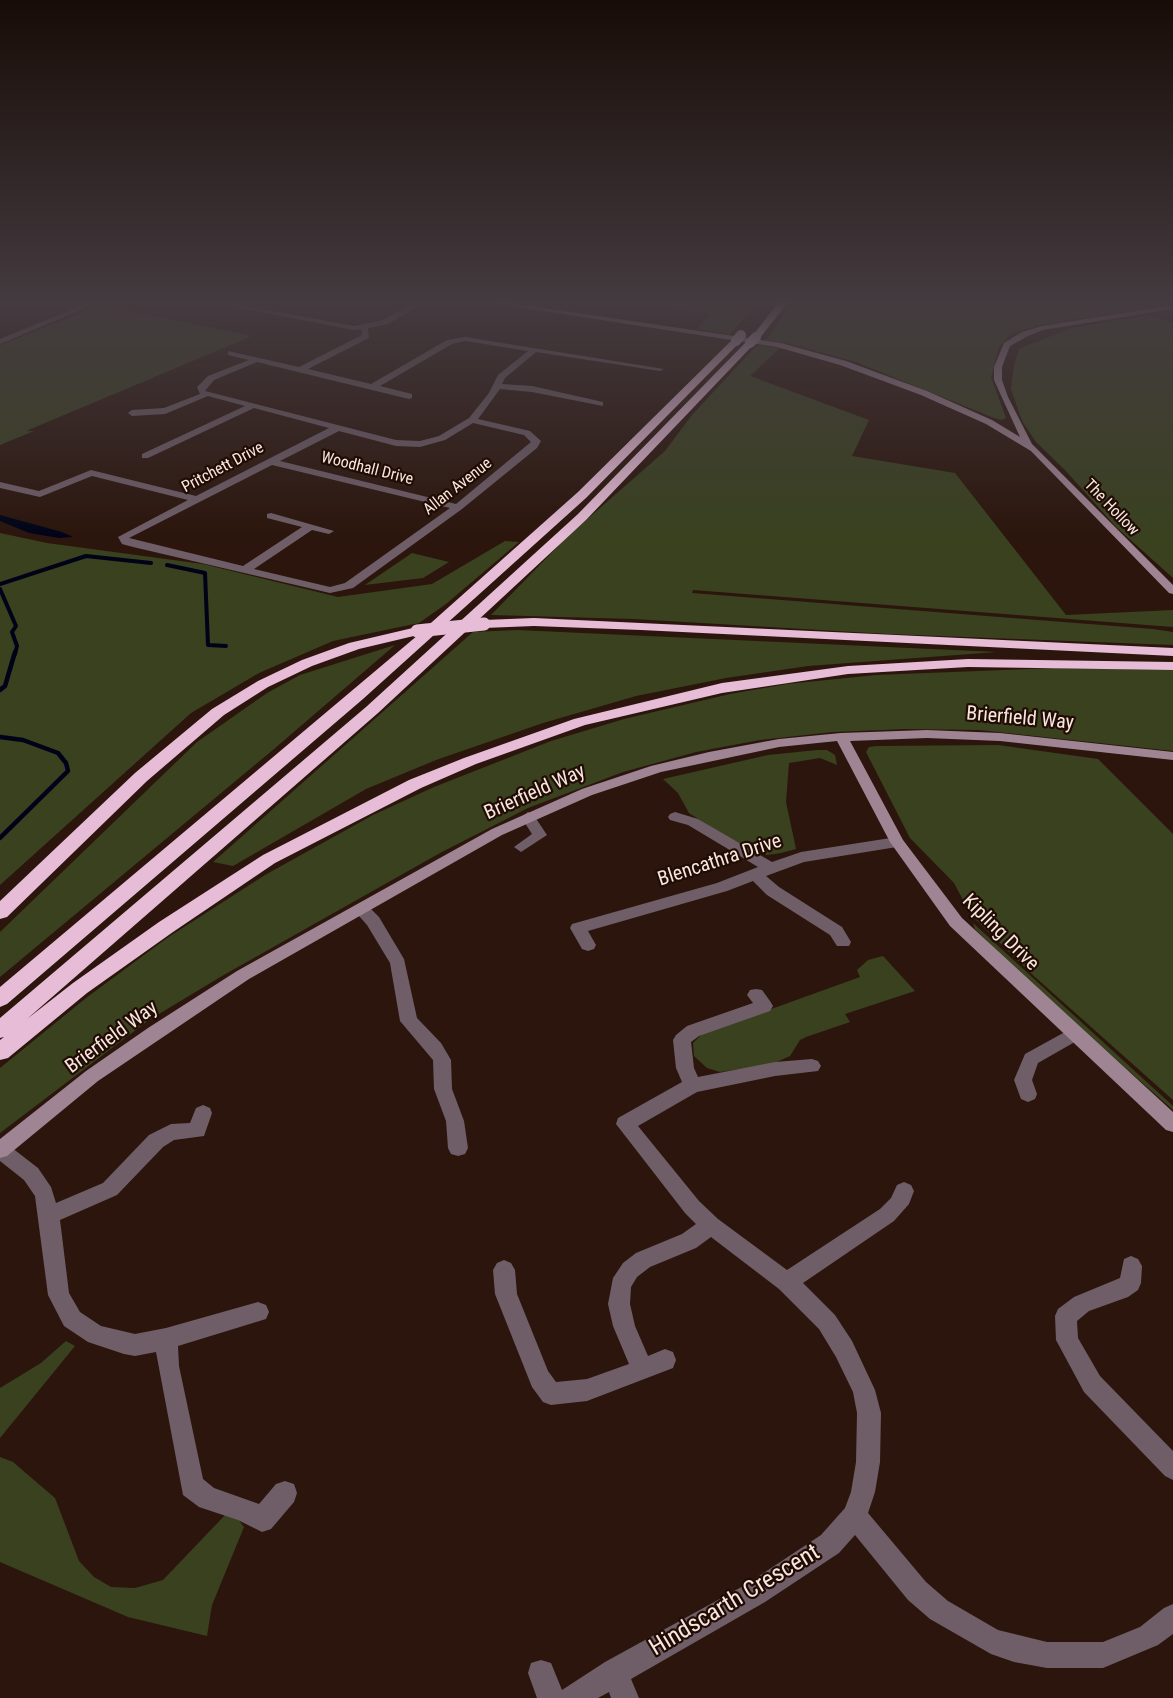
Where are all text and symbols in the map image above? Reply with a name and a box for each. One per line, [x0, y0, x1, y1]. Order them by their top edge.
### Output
street label: Pritchett Drive [179, 438, 267, 498]
street label: Woodhall Drive [319, 448, 415, 490]
street label: Allan Avenue [420, 454, 496, 520]
street label: The Hollow [1079, 476, 1143, 540]
street label: Brierfield Way [965, 702, 1075, 736]
street label: Brierfield Way [481, 760, 589, 826]
street label: Blencathra Drive [655, 830, 785, 892]
street label: Kipling Drive [957, 890, 1043, 976]
street label: Brierfield Way [61, 997, 163, 1079]
street label: Hindscarth Crescent [645, 1539, 825, 1663]

